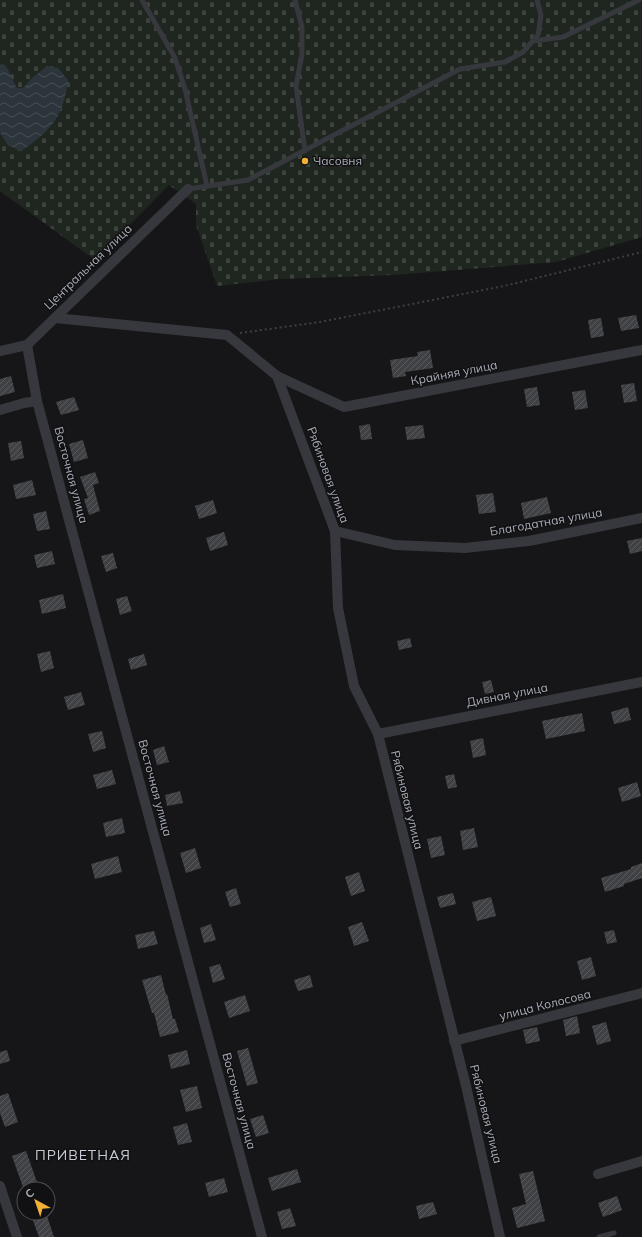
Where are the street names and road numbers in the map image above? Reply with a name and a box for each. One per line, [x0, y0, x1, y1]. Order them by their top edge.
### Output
street label: Центральная улица [41, 221, 135, 312]
street label: Крайняя улица [409, 357, 499, 388]
street label: Восточная улица [51, 425, 92, 525]
street label: Рябиновая улица [304, 425, 353, 525]
street label: Благодатная улица [488, 504, 603, 539]
street label: Дивная улица [465, 679, 549, 710]
street label: Восточная улица [135, 738, 176, 838]
street label: Рябиновая улица [388, 749, 427, 851]
street label: улица Колосова [498, 986, 592, 1023]
street label: Восточная улица [219, 1051, 260, 1151]
street label: Рябиновая улица [467, 1063, 506, 1165]

